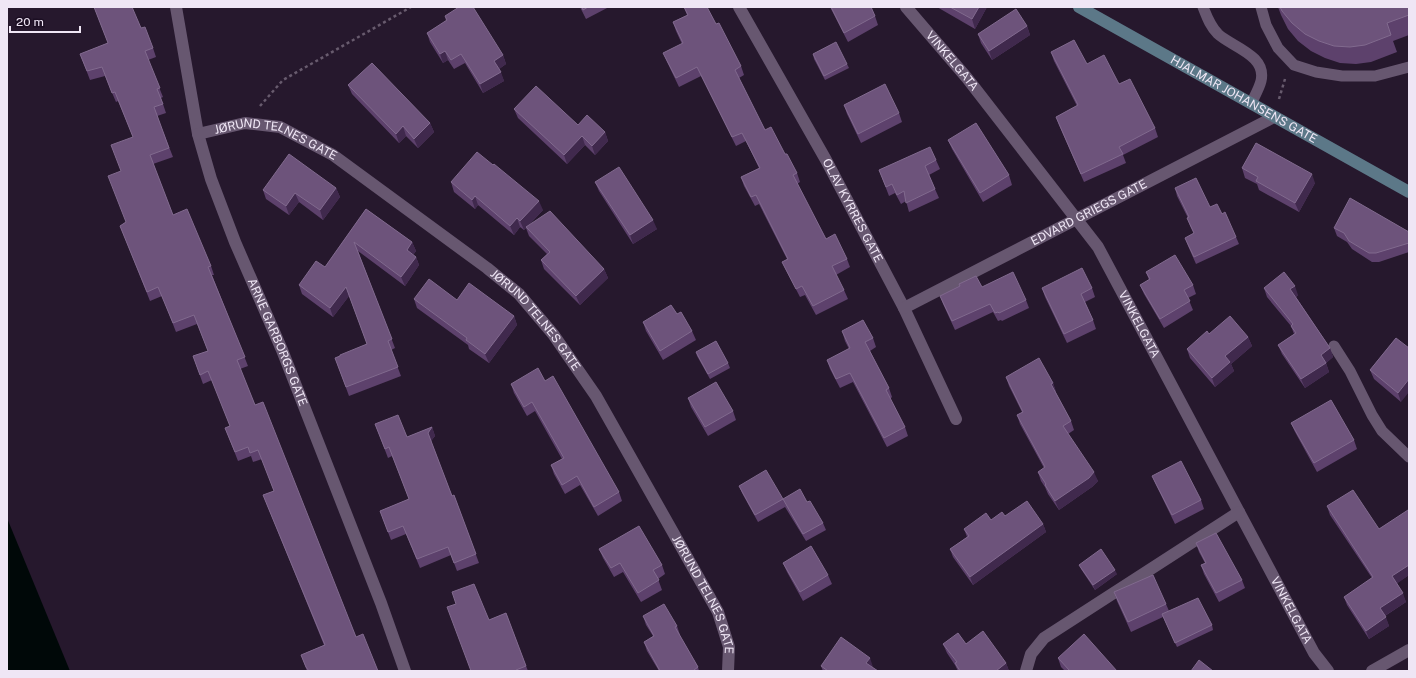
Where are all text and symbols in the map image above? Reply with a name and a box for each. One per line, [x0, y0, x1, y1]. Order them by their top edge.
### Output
scale bar [10, 8, 80, 34]
text: 20 m [16, 15, 44, 29]
street label: VINKELGATA [923, 28, 982, 94]
street label: HJALMAR JOHANSENS GATE [1168, 53, 1320, 146]
street label: JØRUND TELNES GATE [213, 116, 340, 163]
street label: OLAV KYRRES GATE [820, 156, 886, 265]
street label: EDVARD GRIEGS GATE [1028, 177, 1149, 248]
street label: JØRUND TELNES GATE [488, 267, 583, 373]
street label: ARNE GARBORGS GATE [245, 276, 310, 408]
street label: VINKELGATA [1116, 288, 1163, 361]
street label: JØRUND TELNES GATE [669, 533, 736, 654]
street label: VINKELGATA [1268, 574, 1315, 647]

